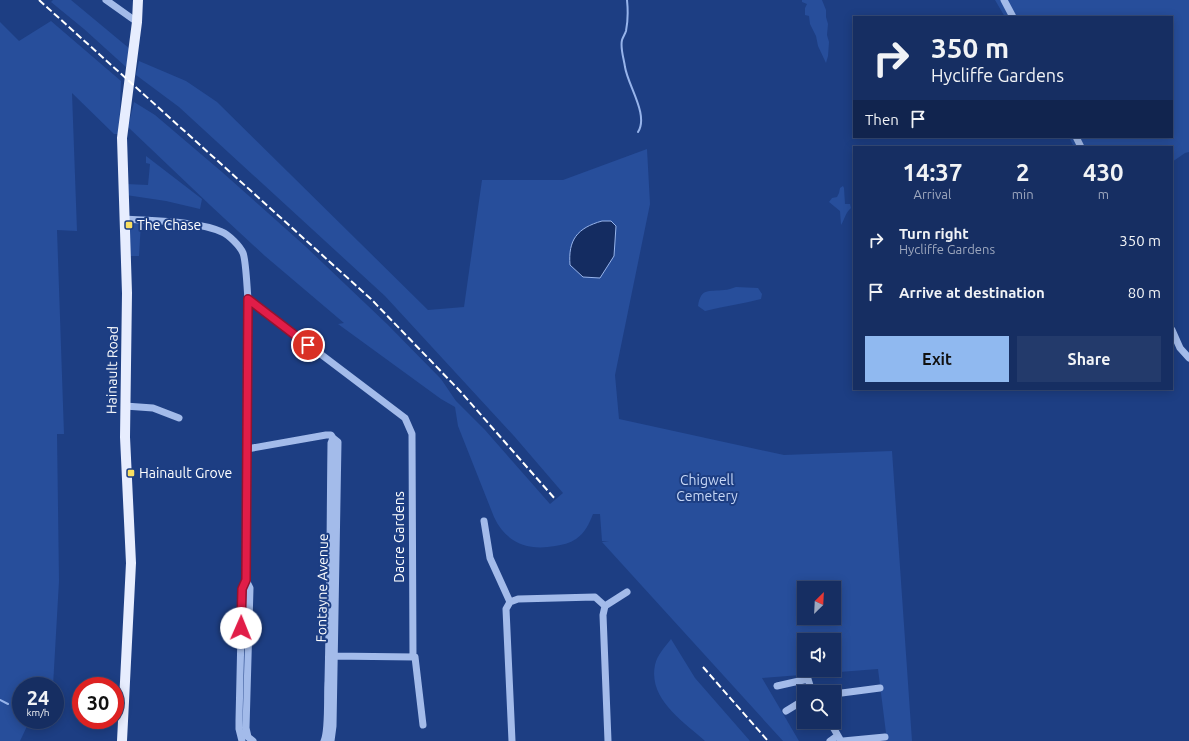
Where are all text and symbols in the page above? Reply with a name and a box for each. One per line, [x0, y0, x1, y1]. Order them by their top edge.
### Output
icon: right [865, 32, 917, 84]
text: 350 m [931, 32, 1009, 63]
text: Hycliffe Gardens [931, 65, 1064, 85]
icon: arrive [907, 108, 929, 130]
text: Then [865, 111, 899, 128]
text: 14:37 [902, 159, 962, 186]
text: 2 [1016, 159, 1029, 186]
text: 430 [1083, 159, 1124, 186]
text: Arrival [913, 187, 951, 201]
text: min [1012, 187, 1034, 201]
text: m [1098, 187, 1109, 201]
place label: The Chase [137, 217, 201, 233]
marker: The Chase [124, 220, 134, 230]
text: Turn right [899, 225, 969, 242]
icon: right [865, 229, 887, 251]
text: 350 m [1119, 232, 1161, 249]
text: Hycliffe Gardens [899, 242, 995, 256]
icon: arrive [865, 281, 887, 303]
text: Arrive at destination [899, 284, 1045, 301]
text: 80 m [1128, 284, 1161, 301]
street label: Hainault Road [103, 326, 121, 414]
pin [291, 328, 325, 362]
icon: arrive [297, 334, 319, 356]
button: Exit [865, 336, 1009, 382]
button: Share [1017, 336, 1161, 382]
place label: Hainault Grove [139, 465, 232, 481]
marker: Hainault Grove [126, 468, 136, 478]
park label: Chigwell Cemetery [676, 472, 738, 504]
street label: Dacre Gardens [391, 491, 407, 583]
street label: Fontayne Avenue [313, 533, 331, 643]
north arrow [797, 581, 841, 625]
map controls [797, 581, 841, 729]
position arrow [220, 607, 262, 649]
button: sound [797, 633, 841, 677]
speed limit sign: 30 [72, 677, 124, 729]
button: search [797, 685, 841, 729]
text: 24 [27, 686, 49, 709]
text: km/h [26, 707, 50, 718]

